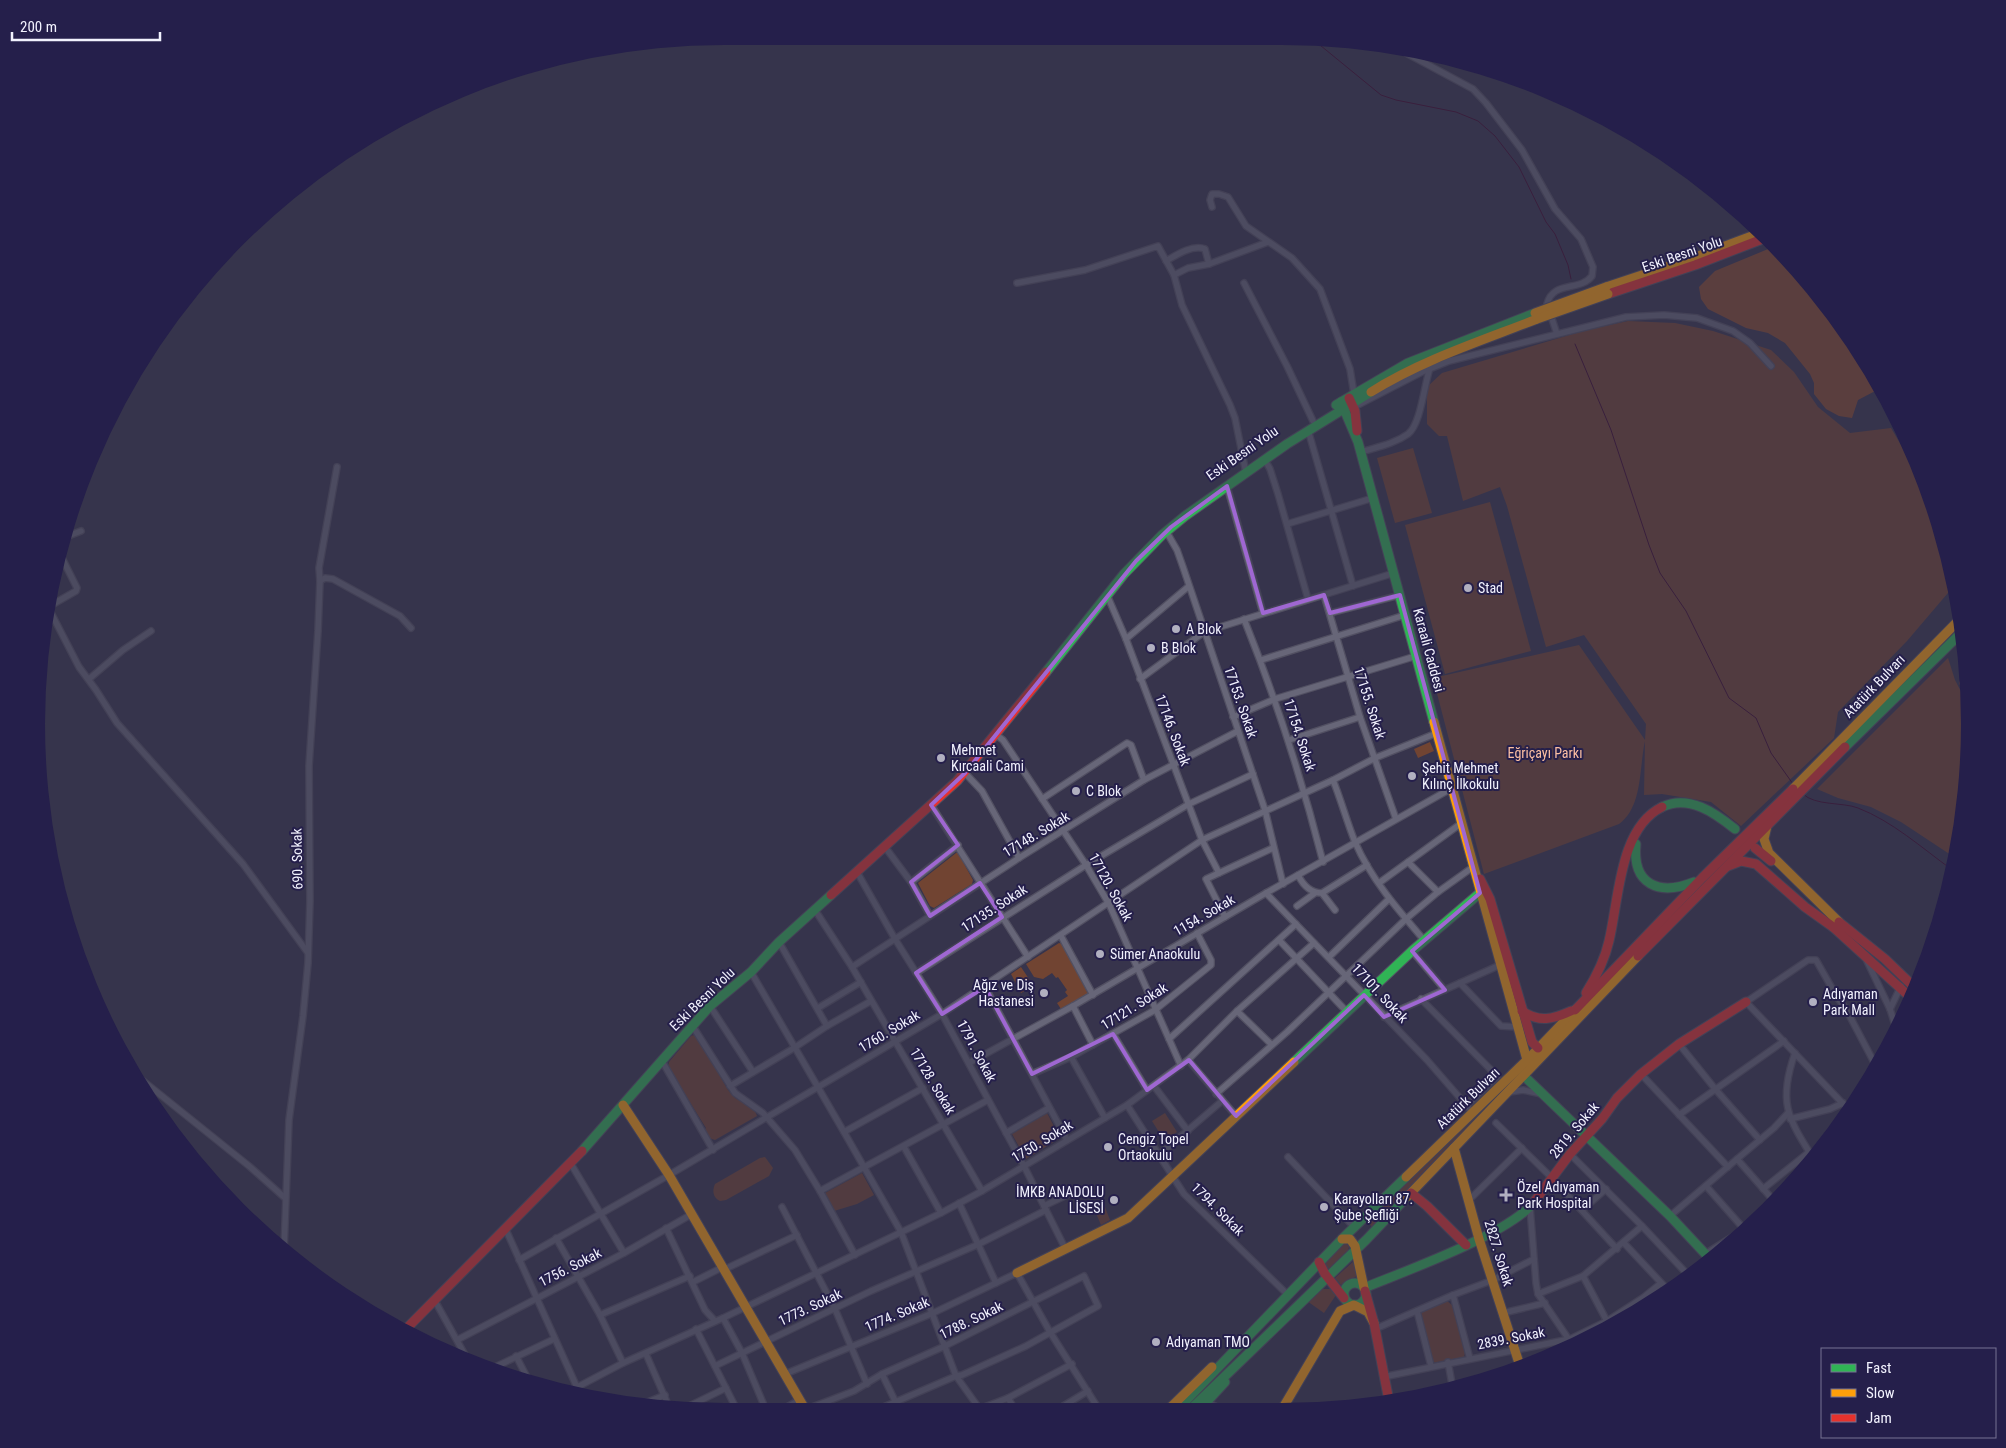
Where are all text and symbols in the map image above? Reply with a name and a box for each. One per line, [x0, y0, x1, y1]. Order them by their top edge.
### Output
scale bar [12, 10, 160, 42]
text: 200 m [20, 18, 57, 36]
street label: Eski Besni Yolu [1640, 233, 1724, 275]
street label: Eski Besni Yolu [1203, 422, 1281, 484]
place label: Stad [1478, 580, 1503, 596]
marker: Stad [1462, 582, 1474, 594]
street label: Karaali Caddesi [1410, 606, 1448, 694]
place label: A Blok [1186, 621, 1222, 637]
marker: A Blok [1170, 623, 1182, 635]
place label: B Blok [1161, 640, 1197, 656]
marker: B Blok [1145, 642, 1157, 654]
street label: Atatürk Bulvarı [1840, 651, 1908, 721]
street label: 17153. Sokak [1221, 664, 1261, 741]
street label: 17155. Sokak [1351, 665, 1389, 742]
street label: 17146. Sokak [1152, 692, 1194, 769]
street label: 17154. Sokak [1281, 697, 1319, 774]
place label: Mehmet Kırcaali Cami [951, 742, 1024, 774]
park label: Eğriçayı Parkı [1508, 745, 1582, 761]
marker: Mehmet Kırcaali Cami [935, 752, 947, 764]
place label: Şehit Mehmet Kılınç İlkokulu [1422, 760, 1499, 792]
marker: Şehit Mehmet Kılınç İlkokulu [1406, 770, 1418, 782]
place label: C Blok [1086, 783, 1122, 799]
marker: C Blok [1070, 785, 1082, 797]
street label: 17148. Sokak [1000, 807, 1073, 860]
street label: 690. Sokak [288, 828, 306, 890]
street label: 17120. Sokak [1086, 850, 1137, 924]
street label: 17135. Sokak [958, 880, 1030, 935]
street label: 1154. Sokak [1170, 891, 1238, 939]
place label: Sümer Anaokulu [1110, 946, 1200, 962]
marker: Sümer Anaokulu [1094, 948, 1106, 960]
street label: 17101. Sokak [1349, 960, 1412, 1026]
street label: Eski Besni Yolu [666, 964, 738, 1034]
place label: Ağız ve Diş Hastanesi [973, 977, 1034, 1009]
street label: 17121. Sokak [1098, 979, 1171, 1033]
place label: Adıyaman Park Mall [1823, 986, 1878, 1018]
marker: Ağız ve Diş Hastanesi [1038, 987, 1050, 999]
marker: Adıyaman Park Mall [1807, 996, 1819, 1008]
street label: 1760. Sokak [856, 1006, 923, 1055]
street label: 1791. Sokak [954, 1017, 1000, 1085]
street label: 17128. Sokak [907, 1045, 960, 1118]
street label: Atatürk Bulvarı [1433, 1064, 1503, 1132]
street label: 2819. Sokak [1546, 1098, 1602, 1161]
street label: 1750. Sokak [1009, 1116, 1076, 1165]
place label: Cengiz Topel Ortaokulu [1118, 1131, 1189, 1163]
marker: Cengiz Topel Ortaokulu [1102, 1141, 1114, 1153]
street label: 1794. Sokak [1188, 1179, 1248, 1239]
place label: Özel Adıyaman Park Hospital [1517, 1179, 1599, 1211]
place label: İMKB ANADOLU LİSESİ [1016, 1184, 1104, 1216]
marker: Özel Adıyaman Park Hospital [1499, 1188, 1513, 1202]
place label: Karayolları 87. Şube Şefliği [1334, 1191, 1413, 1223]
marker: İMKB ANADOLU LİSESİ [1108, 1194, 1120, 1206]
marker: Karayolları 87. Şube Şefliği [1318, 1201, 1330, 1213]
street label: 2827. Sokak [1481, 1218, 1517, 1289]
street label: 1756. Sokak [536, 1244, 605, 1290]
street label: 1773. Sokak [776, 1285, 845, 1329]
street label: 1774. Sokak [862, 1293, 932, 1335]
street label: 1788. Sokak [937, 1298, 1006, 1342]
street label: 2839. Sokak [1476, 1324, 1547, 1352]
place label: Adıyaman TMO [1166, 1334, 1250, 1350]
marker: Adıyaman TMO [1150, 1336, 1162, 1348]
legend [1821, 1348, 1996, 1438]
text: Fast [1866, 1359, 1891, 1377]
text: Slow [1866, 1384, 1895, 1402]
text: Jam [1866, 1409, 1892, 1427]

